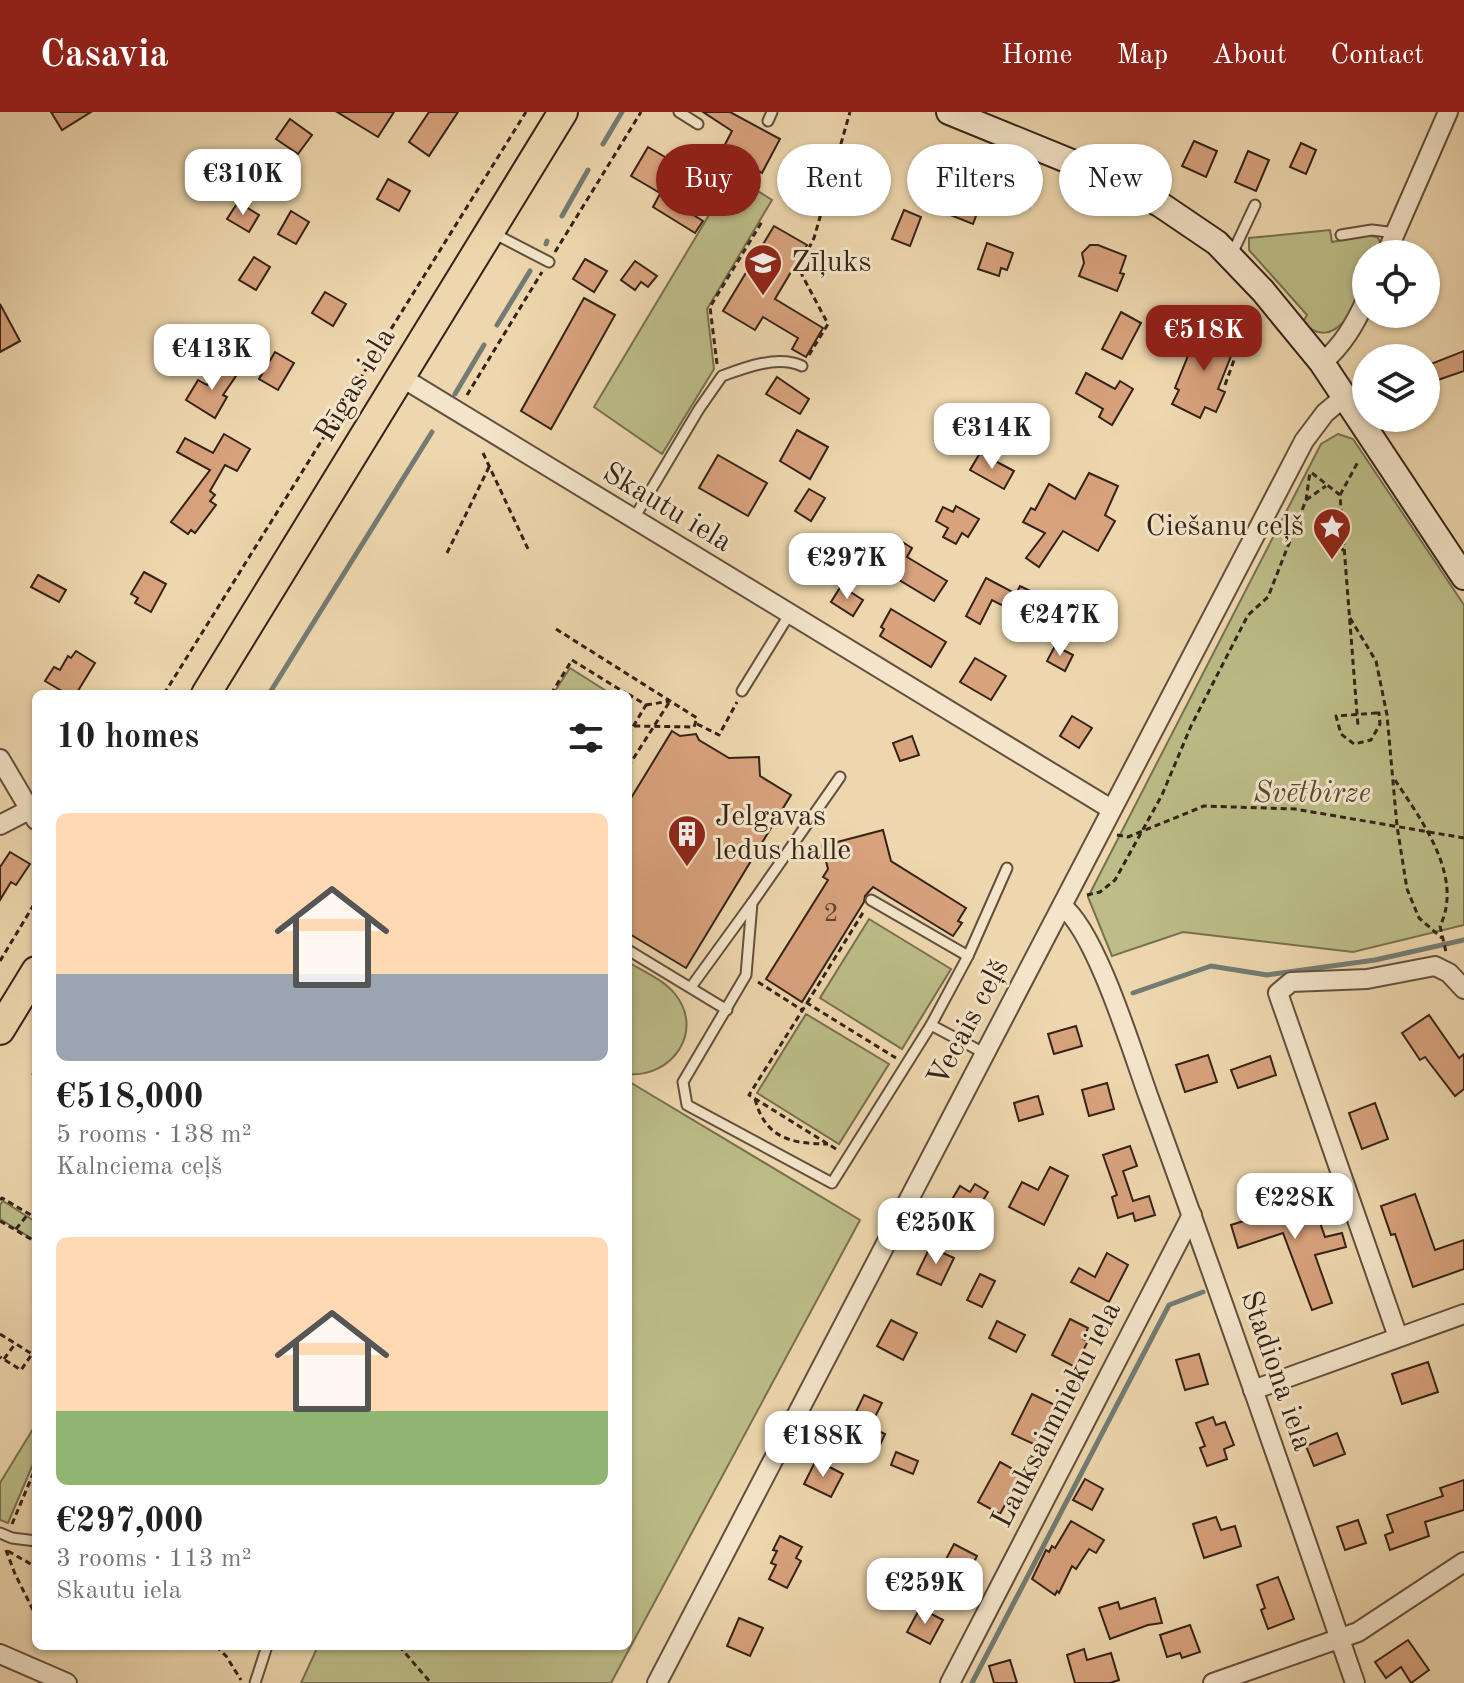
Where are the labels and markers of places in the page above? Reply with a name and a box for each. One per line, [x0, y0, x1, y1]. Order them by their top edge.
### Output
pin: €310K [187, 149, 299, 217]
school or university icon: Zīļuks [742, 242, 784, 297]
place label: Zīļuks [791, 248, 871, 278]
pin: €518K [1148, 305, 1260, 373]
pin: €413K [156, 324, 268, 392]
pin: €314K [936, 403, 1048, 471]
place icon: Ciešanu ceļš [1311, 506, 1353, 561]
place label: Ciešanu ceļš [1146, 512, 1304, 542]
pin: €297K [791, 533, 903, 601]
pin: €247K [1004, 590, 1116, 658]
place label: Jelgavas ledus halle [715, 802, 851, 866]
building icon: Jelgavas ledus halle [666, 813, 708, 868]
pin: €228K [1239, 1173, 1351, 1241]
pin: €250K [880, 1198, 992, 1266]
pin: €188K [767, 1411, 879, 1479]
pin: €259K [869, 1558, 981, 1626]

